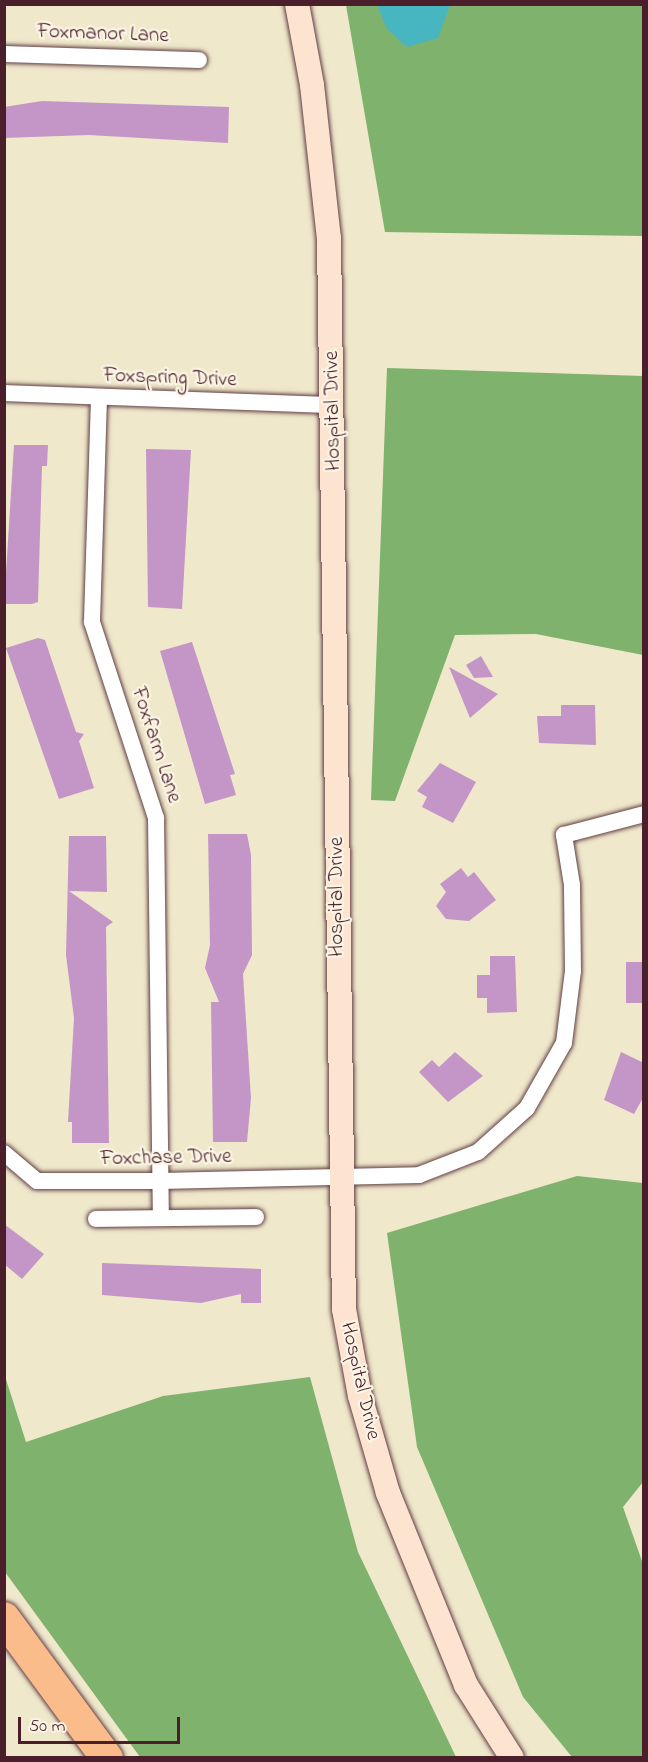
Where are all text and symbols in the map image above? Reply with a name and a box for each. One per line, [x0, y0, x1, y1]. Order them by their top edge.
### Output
street label: Foxmanor Lane [37, 19, 169, 49]
street label: Hospital Drive [319, 351, 347, 471]
street label: Foxspring Drive [103, 363, 237, 393]
street label: Foxfarm Lane [125, 684, 187, 806]
street label: Hospital Drive [324, 837, 350, 957]
street label: Foxchase Drive [100, 1144, 232, 1172]
street label: Hospital Drive [334, 1320, 386, 1442]
scale bar [21, 1705, 183, 1743]
text: 50 m [29, 1714, 66, 1740]

